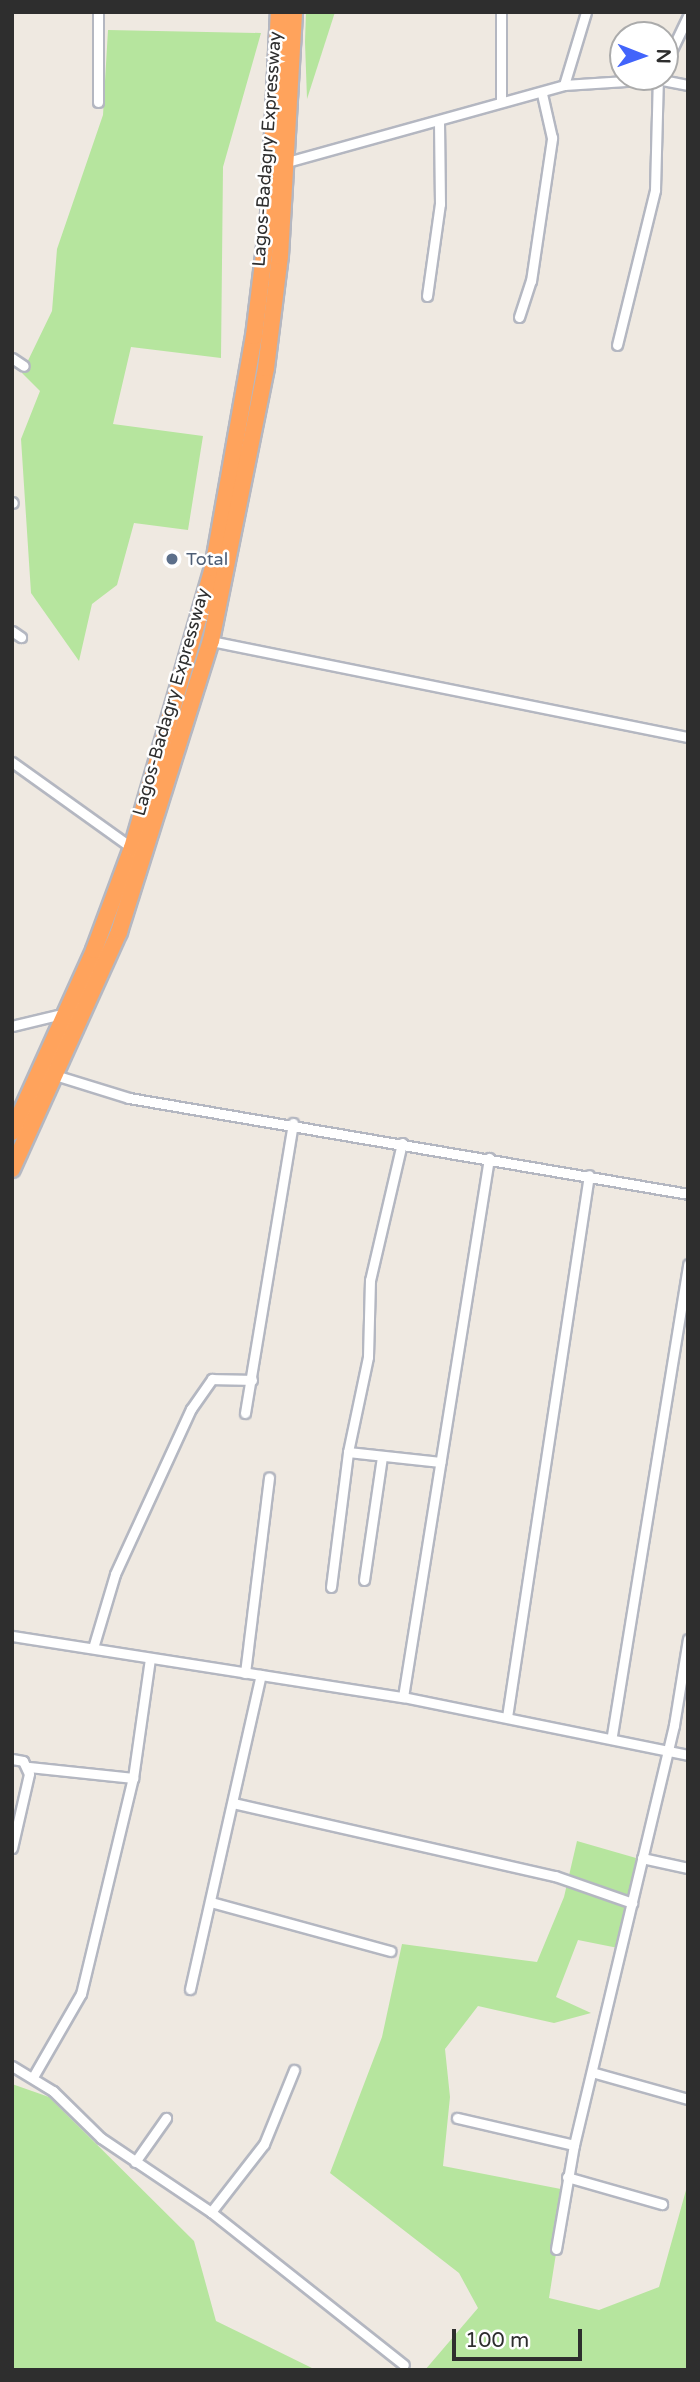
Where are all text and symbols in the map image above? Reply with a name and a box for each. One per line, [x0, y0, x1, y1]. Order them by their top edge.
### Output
north arrow [609, 21, 679, 91]
street label: Lagos-Badagry Expressway [248, 31, 286, 267]
text: N [652, 49, 674, 64]
place label: Total [186, 548, 228, 570]
marker: Total [164, 551, 180, 567]
street label: Lagos-Badagry Expressway [128, 586, 214, 818]
scale bar [455, 2316, 584, 2360]
text: 100 m [465, 2328, 529, 2353]

